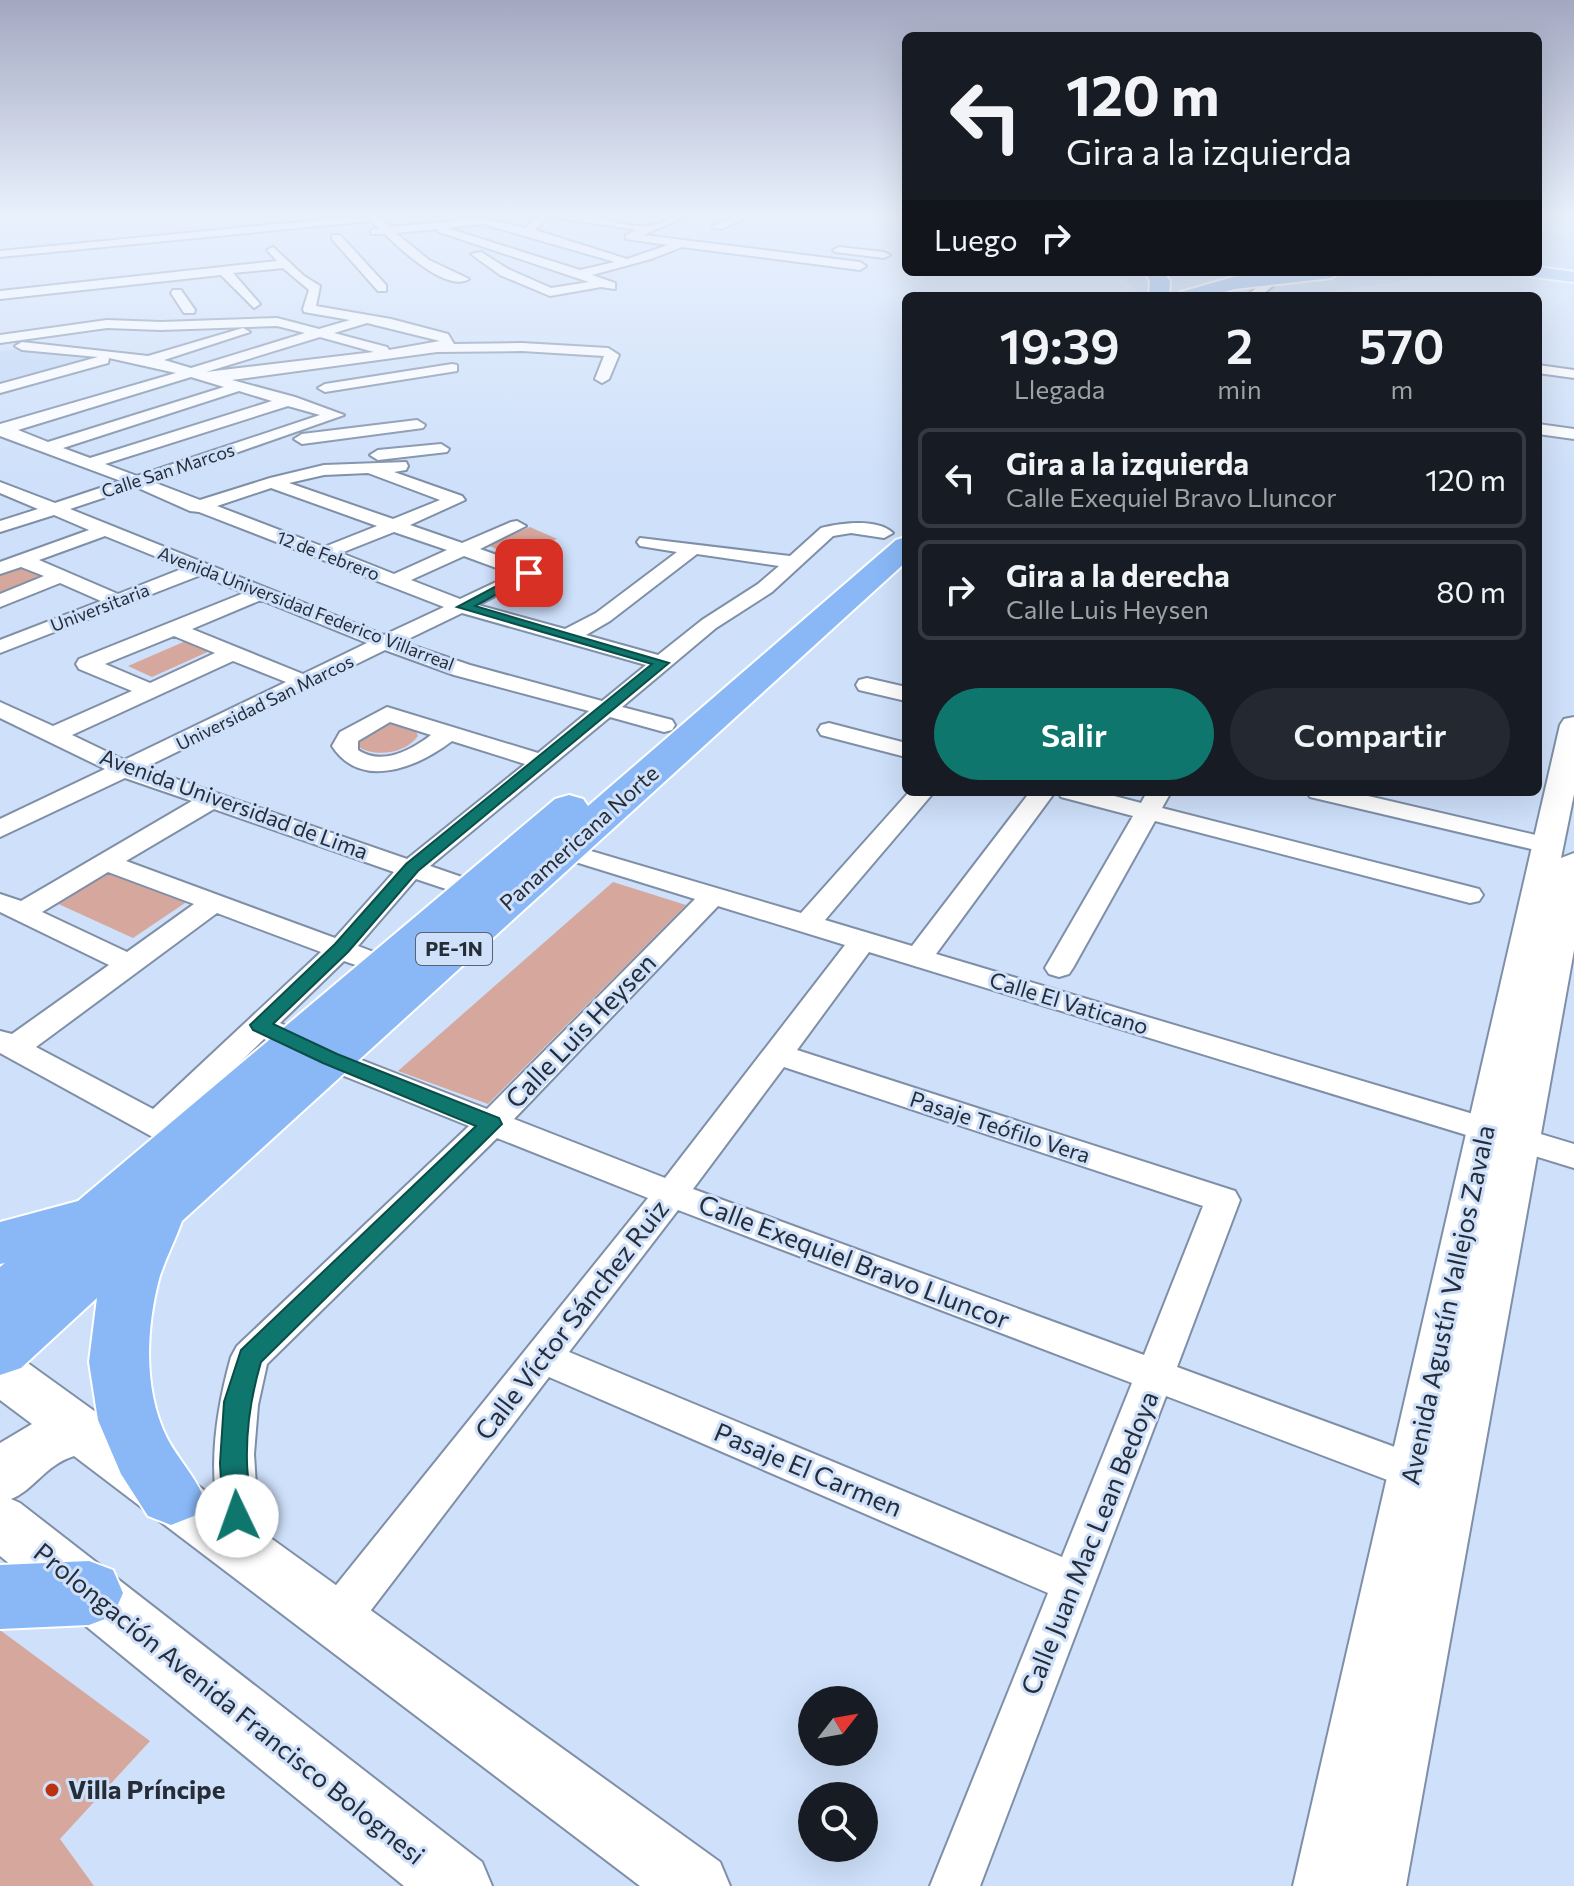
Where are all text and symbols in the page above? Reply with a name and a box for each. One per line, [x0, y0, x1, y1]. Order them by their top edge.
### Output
text: 120 m [1066, 59, 1220, 128]
icon: left [934, 64, 1038, 168]
text: Gira a la izquierda [1066, 128, 1352, 172]
icon: right [1034, 216, 1078, 260]
text: Luego [934, 220, 1018, 257]
text: 19:39 [1000, 315, 1120, 374]
text: 2 [1226, 315, 1253, 374]
text: 570 [1359, 315, 1444, 374]
text: Llegada [1014, 373, 1105, 404]
text: min [1217, 373, 1262, 404]
text: m [1390, 373, 1413, 404]
street label: Calle San Marcos [98, 438, 237, 502]
text: Gira a la izquierda [1006, 444, 1249, 481]
icon: left [938, 456, 982, 500]
text: 120 m [1425, 460, 1506, 497]
text: Calle Exequiel Bravo Lluncor [1006, 481, 1337, 512]
street label: 12 de Febrero [274, 525, 383, 585]
pin [495, 539, 563, 607]
street label: Avenida Universidad Federico Villarreal [155, 541, 458, 675]
icon: arrive [507, 551, 551, 595]
text: Gira a la derecha [1006, 556, 1230, 593]
icon: right [938, 568, 982, 612]
text: 80 m [1436, 572, 1506, 609]
street label: Universitaria [47, 578, 152, 636]
text: Calle Luis Heysen [1006, 593, 1209, 624]
street label: Universidad San Marcos [172, 650, 357, 755]
button: Salir [934, 688, 1214, 780]
button: Compartir [1230, 688, 1510, 780]
street label: Avenida Universidad de Lima [97, 742, 372, 865]
street label: Panamericana Norte [494, 759, 664, 916]
road number: PE-1N [416, 933, 492, 965]
street label: Calle Luis Heysen [498, 946, 662, 1114]
street label: Calle El Vaticano [986, 966, 1152, 1040]
street label: Pasaje Teófilo Vera [907, 1085, 1094, 1168]
street label: Avenida Agustín Vallejos Zavala [1393, 1122, 1500, 1487]
street label: Calle Exequiel Bravo Lluncor [695, 1187, 1014, 1334]
street label: Calle Víctor Sánchez Ruiz [467, 1193, 674, 1445]
street label: Calle Juan Mac Lean Bedoya [1013, 1386, 1164, 1699]
street label: Pasaje El Carmen [710, 1415, 907, 1522]
position arrow [195, 1474, 279, 1558]
street label: Prolongación Avenida Francisco Bolognesi [28, 1535, 431, 1870]
north arrow [798, 1686, 878, 1766]
map controls [798, 1686, 878, 1862]
place label: Villa Príncipe [68, 1773, 225, 1804]
marker: Villa Príncipe [43, 1781, 61, 1799]
button: search [798, 1782, 878, 1862]

